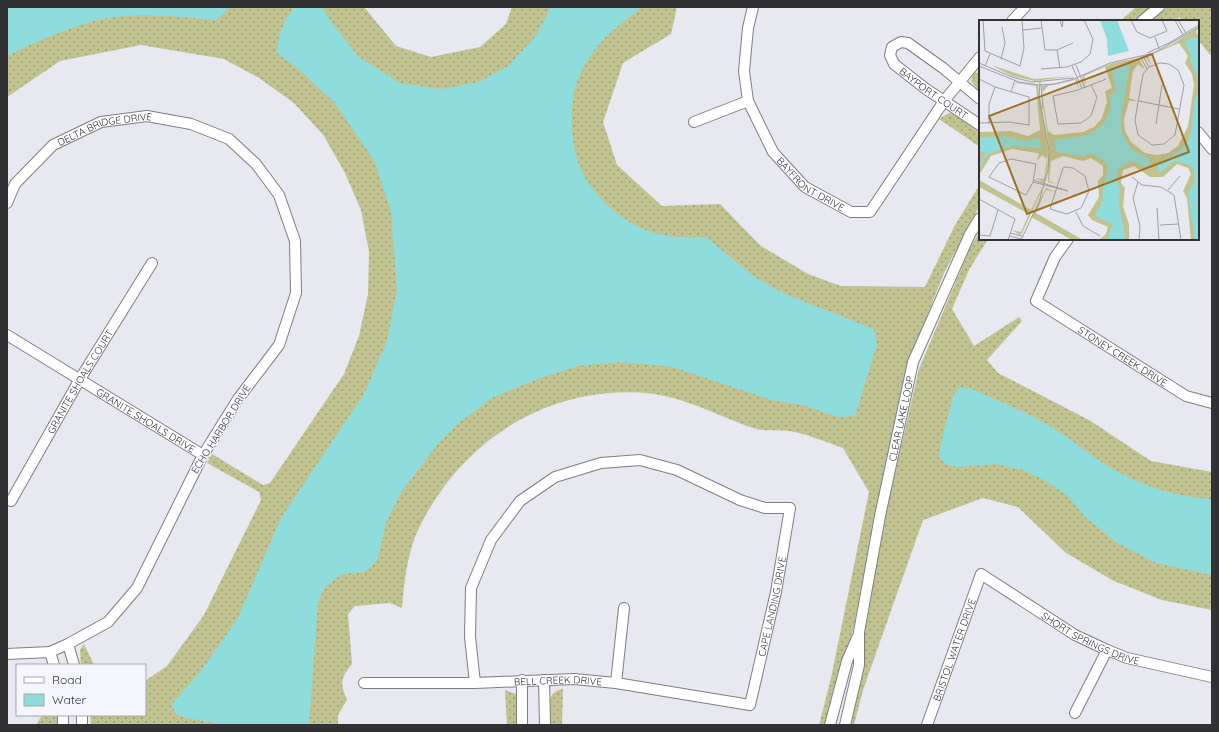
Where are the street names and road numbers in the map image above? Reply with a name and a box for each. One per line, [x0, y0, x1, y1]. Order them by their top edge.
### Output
street label: BAYPORT COURT [897, 64, 971, 122]
street label: DELTA BRIDGE DRIVE [55, 109, 153, 149]
street label: BAYFRONT DRIVE [774, 154, 847, 214]
street label: STONEY CREEK DRIVE [1076, 323, 1170, 389]
street label: GRANITE SHOALS COURT [44, 327, 116, 436]
street label: CLEAR LAKE LOOP [885, 375, 916, 463]
street label: ECHO HARBOR DRIVE [188, 382, 254, 476]
street label: GRANITE SHOALS DRIVE [94, 385, 198, 456]
street label: CAPE LANDING DRIVE [755, 555, 788, 658]
street label: BRISTOL WATER DRIVE [930, 596, 978, 703]
street label: SHORT SPRINGS DRIVE [1039, 609, 1141, 667]
street label: BELL CREEK DRIVE [513, 672, 603, 688]

